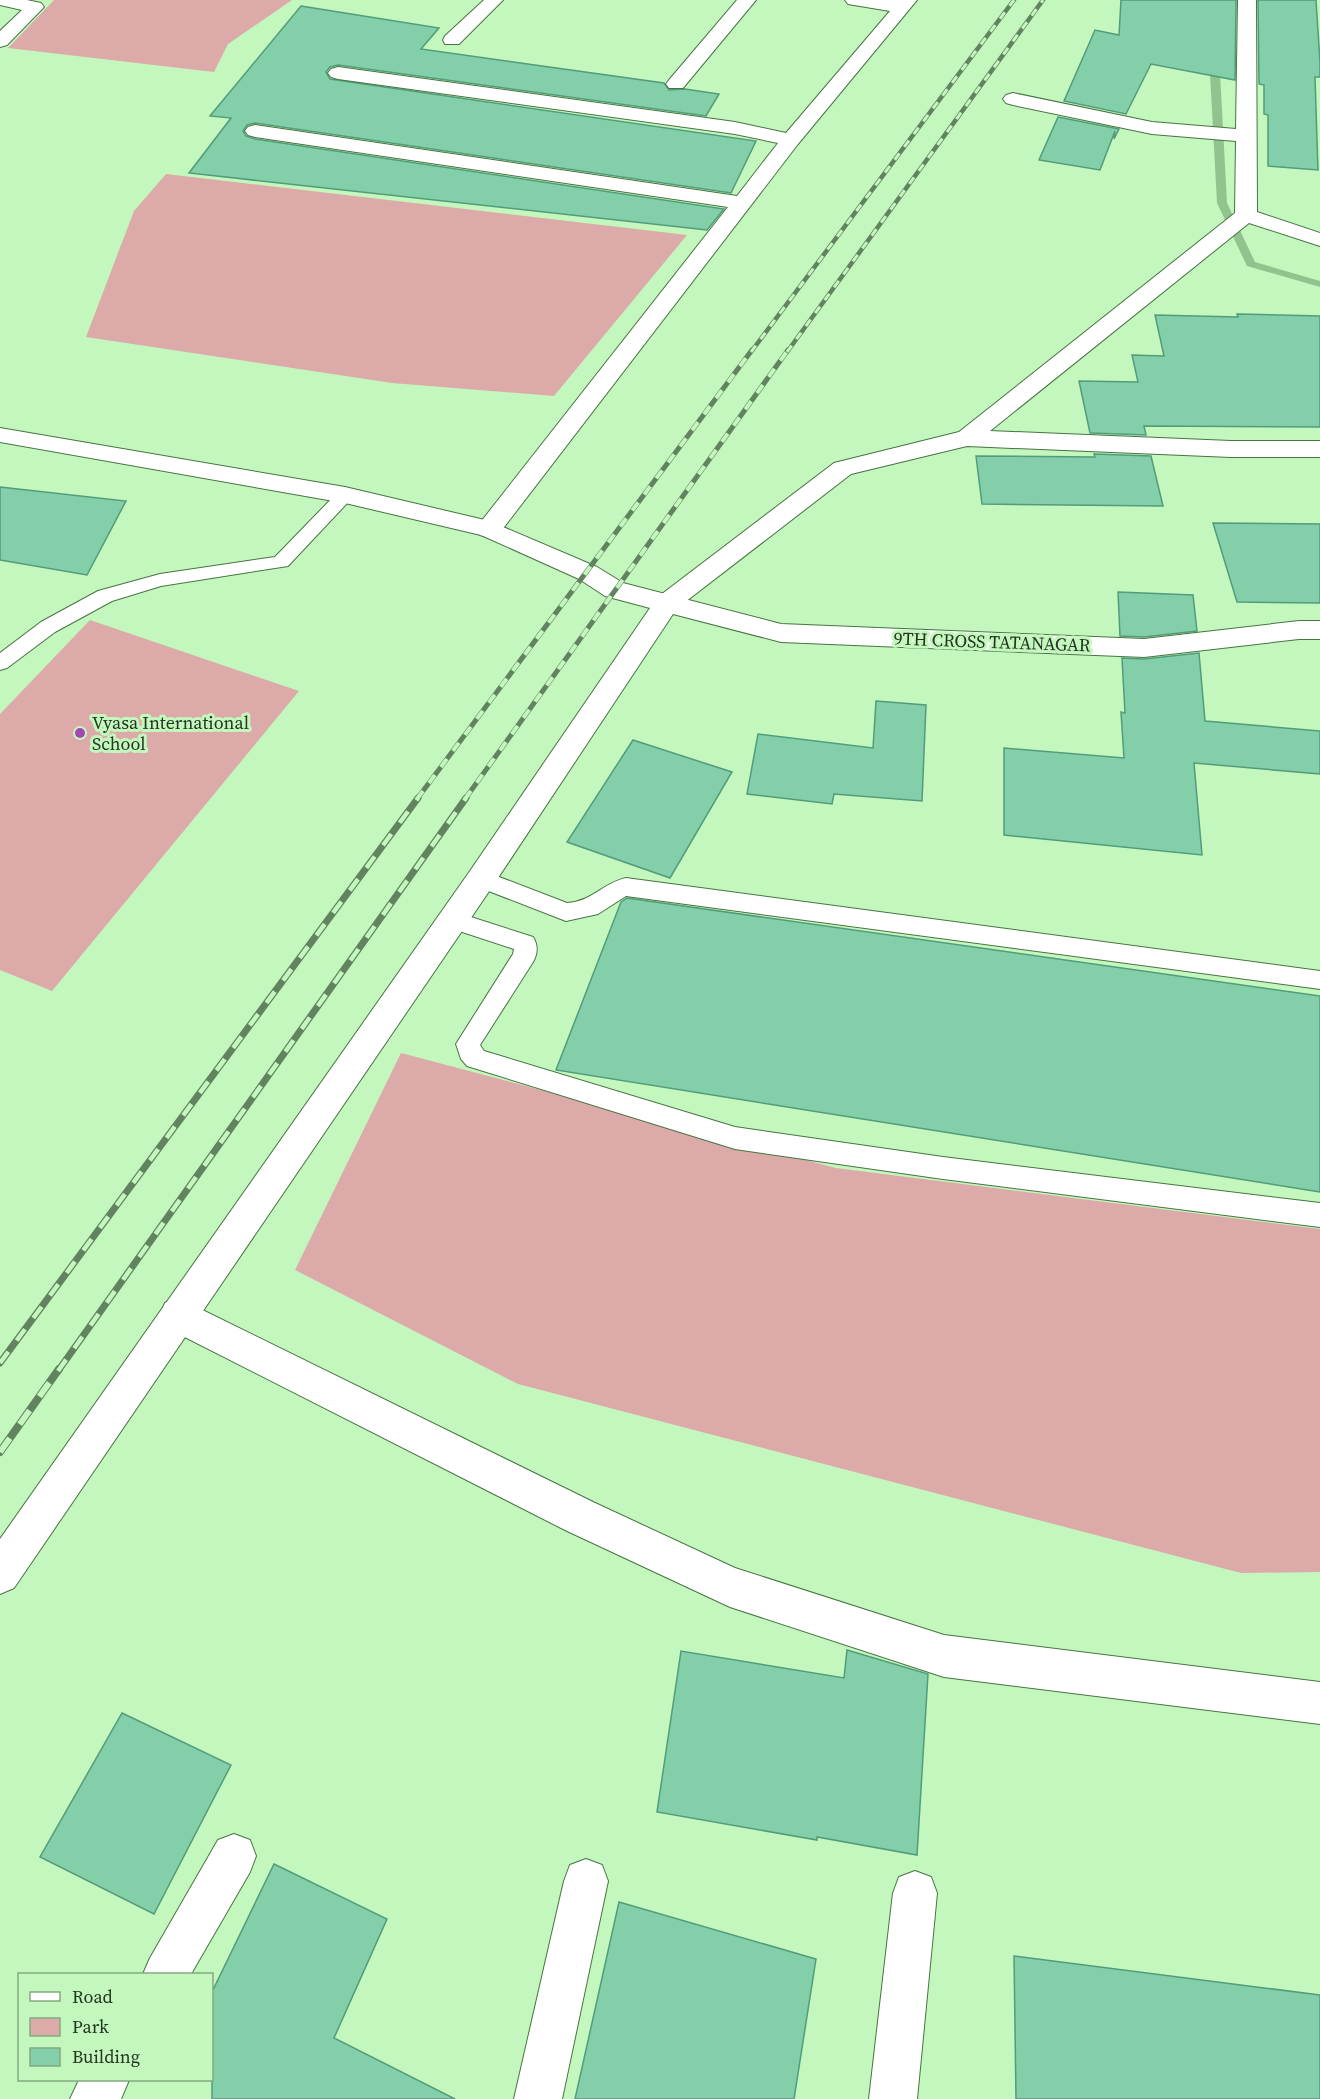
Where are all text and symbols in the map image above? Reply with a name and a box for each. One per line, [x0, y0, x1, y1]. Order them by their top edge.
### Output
street label: 9TH CROSS TATANAGAR [893, 626, 1091, 657]
place label: Vyasa International School [92, 710, 249, 756]
marker: Vyasa International School [73, 726, 87, 740]
legend [18, 1973, 213, 2081]
text: Road [72, 1984, 113, 2009]
text: Park [72, 2014, 109, 2039]
text: Building [72, 2044, 140, 2069]

